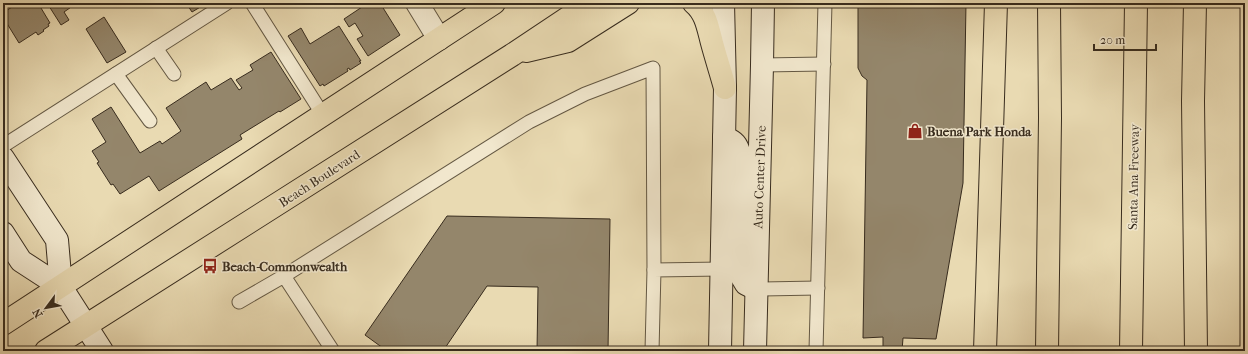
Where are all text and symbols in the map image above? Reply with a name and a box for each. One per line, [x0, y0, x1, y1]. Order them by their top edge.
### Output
scale bar [1094, 26, 1156, 52]
text: 20 m [1100, 33, 1125, 47]
shop icon: Buena Park Honda [906, 122, 924, 140]
street label: Santa Ana Freeway [1125, 123, 1142, 230]
place label: Buena Park Honda [927, 124, 1032, 139]
street label: Auto Center Drive [750, 125, 769, 230]
street label: Beach Boulevard [276, 146, 363, 210]
bus stop icon: Beach-Commonwealth [201, 257, 219, 275]
place label: Beach-Commonwealth [222, 259, 348, 274]
north arrow [26, 288, 66, 328]
text: N [30, 306, 46, 320]

